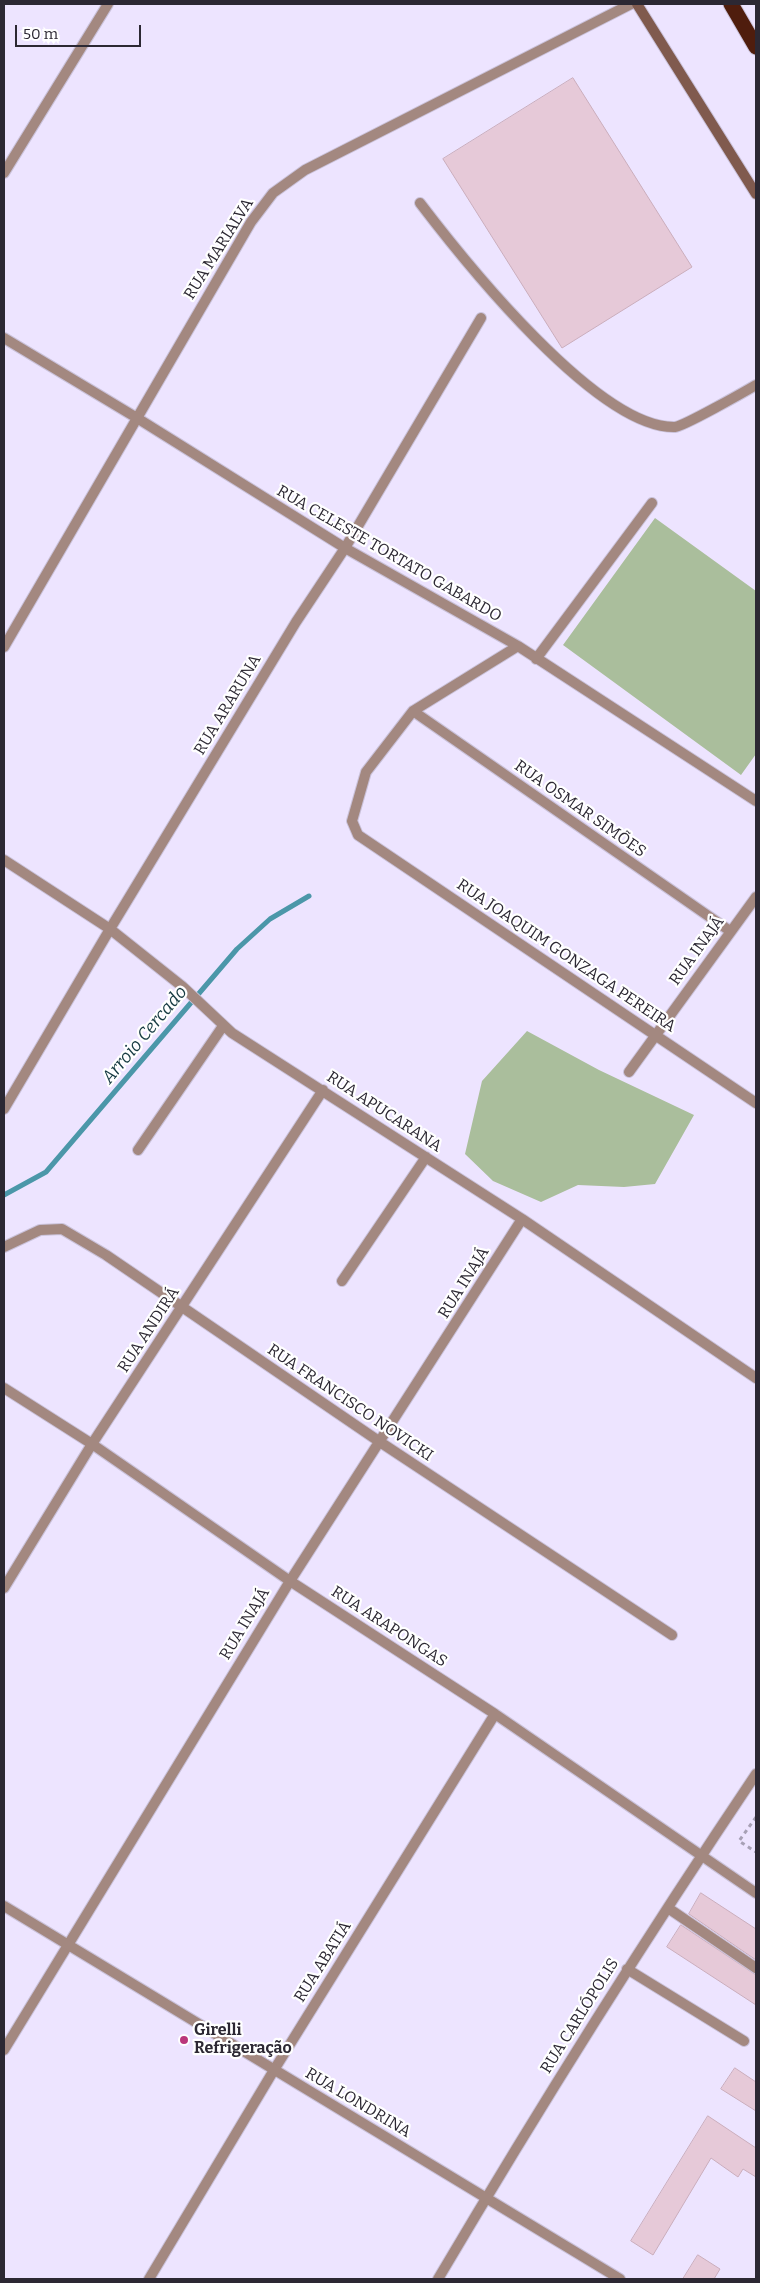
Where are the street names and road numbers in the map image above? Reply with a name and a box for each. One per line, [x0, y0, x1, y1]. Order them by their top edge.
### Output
street label: RUA MARIALVA [180, 195, 258, 303]
street label: RUA CELESTE TORTATO GABARDO [273, 482, 505, 626]
street label: RUA ARARUNA [191, 651, 265, 759]
street label: RUA OSMAR SIMÕES [511, 756, 649, 862]
street label: RUA JOAQUIM GONZAGA PEREIRA [453, 875, 679, 1037]
street label: RUA INAJÁ [666, 913, 728, 989]
street label: RUA APUCARANA [323, 1068, 445, 1156]
street label: RUA INAJÁ [435, 1244, 493, 1322]
street label: RUA ANDIRÁ [114, 1284, 184, 1376]
street label: RUA FRANCISCO NOVICKI [264, 1340, 436, 1466]
street label: RUA ARAPONGAS [328, 1582, 450, 1672]
street label: RUA INAJÁ [216, 1585, 274, 1663]
street label: RUA ABATIÁ [290, 1918, 356, 2006]
street label: RUA CARLÓPOLIS [537, 1955, 623, 2077]
street label: RUA LONDRINA [302, 2064, 414, 2142]

